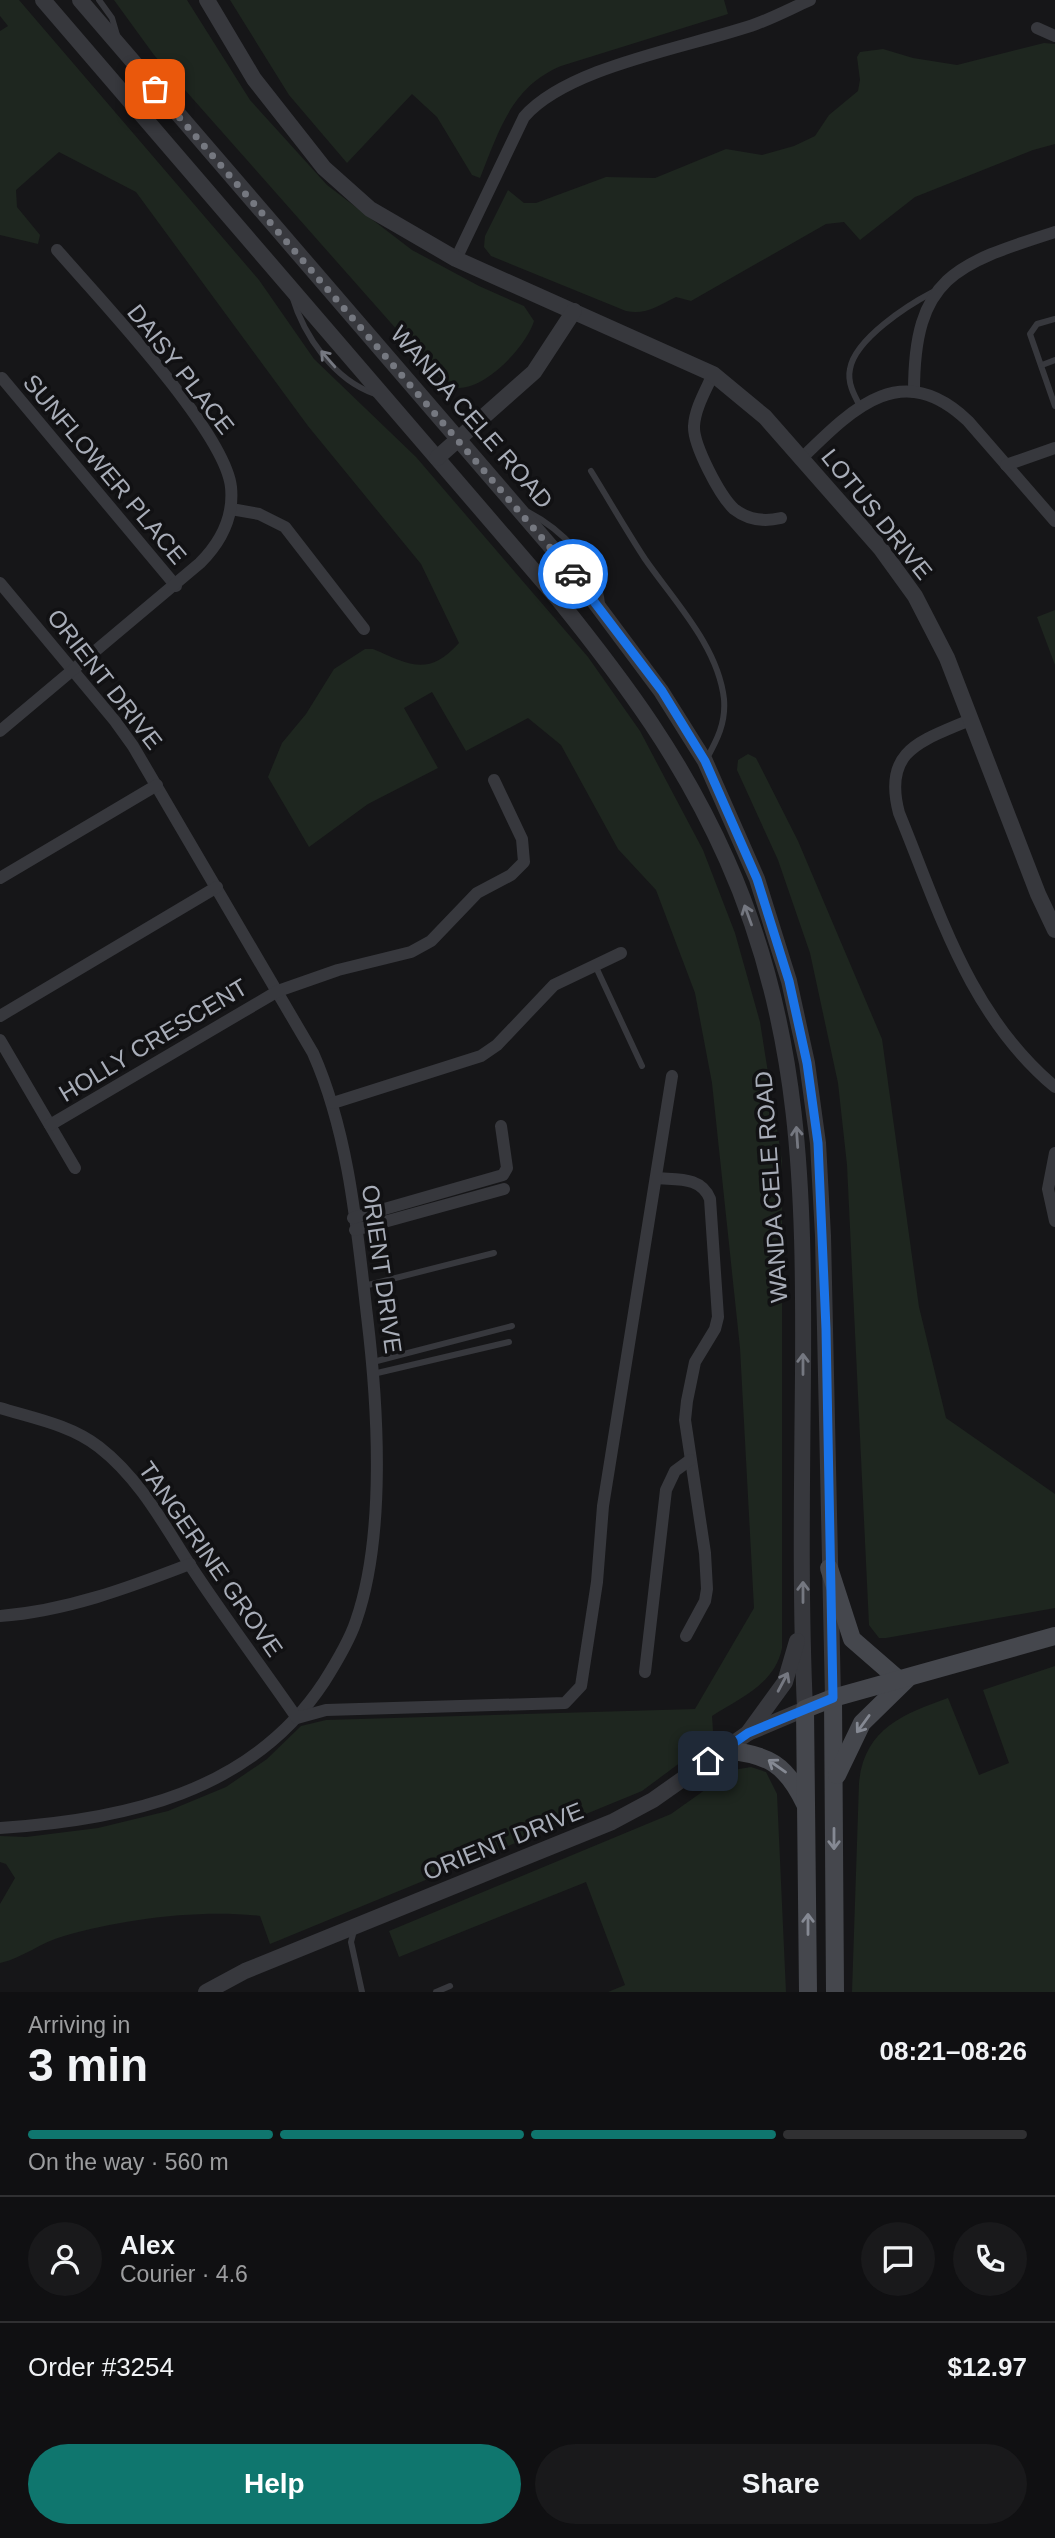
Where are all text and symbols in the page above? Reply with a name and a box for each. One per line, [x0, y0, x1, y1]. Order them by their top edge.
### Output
pin [125, 59, 185, 119]
icon: bag [136, 70, 174, 108]
street label: DAISY PLACE [122, 299, 240, 439]
street label: WANDA CELE ROAD [386, 320, 558, 514]
one-way arrow [320, 350, 336, 368]
street label: SUNFLOWER PLACE [18, 369, 192, 569]
street label: LOTUS DRIVE [816, 443, 938, 585]
courier [538, 539, 608, 609]
icon: car [554, 555, 592, 593]
street label: ORIENT DRIVE [42, 604, 168, 754]
one-way arrow [741, 905, 754, 927]
street label: HOLLY CRESCENT [54, 973, 252, 1107]
street label: WANDA CELE ROAD [749, 1070, 793, 1304]
one-way arrow [790, 1126, 803, 1149]
street label: ORIENT DRIVE [357, 1183, 407, 1355]
one-way arrow [796, 1353, 810, 1376]
street label: TANGERINE GROVE [134, 1456, 288, 1662]
one-way arrow [796, 1580, 809, 1603]
one-way arrow [776, 1672, 790, 1692]
one-way arrow [856, 1715, 871, 1734]
pin [678, 1731, 738, 1791]
icon: home [689, 1742, 727, 1780]
one-way arrow [768, 1758, 787, 1773]
street label: ORIENT DRIVE [419, 1797, 587, 1885]
one-way arrow [827, 1828, 841, 1851]
one-way arrow [801, 1913, 815, 1936]
text: Arriving in [28, 2012, 130, 2038]
text: 08:21–08:26 [880, 2036, 1027, 2066]
text: 3 min [28, 2039, 148, 2091]
text: On the way · 560 m [28, 2149, 229, 2175]
button: person [28, 2222, 102, 2296]
button: chat [861, 2222, 935, 2296]
button: phone [953, 2222, 1027, 2296]
text: Alex [120, 2230, 175, 2260]
text: Courier · 4.6 [120, 2261, 248, 2287]
text: Order #3254 [28, 2352, 174, 2382]
text: $12.97 [947, 2352, 1027, 2382]
button: Help [28, 2444, 521, 2524]
button: Share [535, 2444, 1027, 2524]

